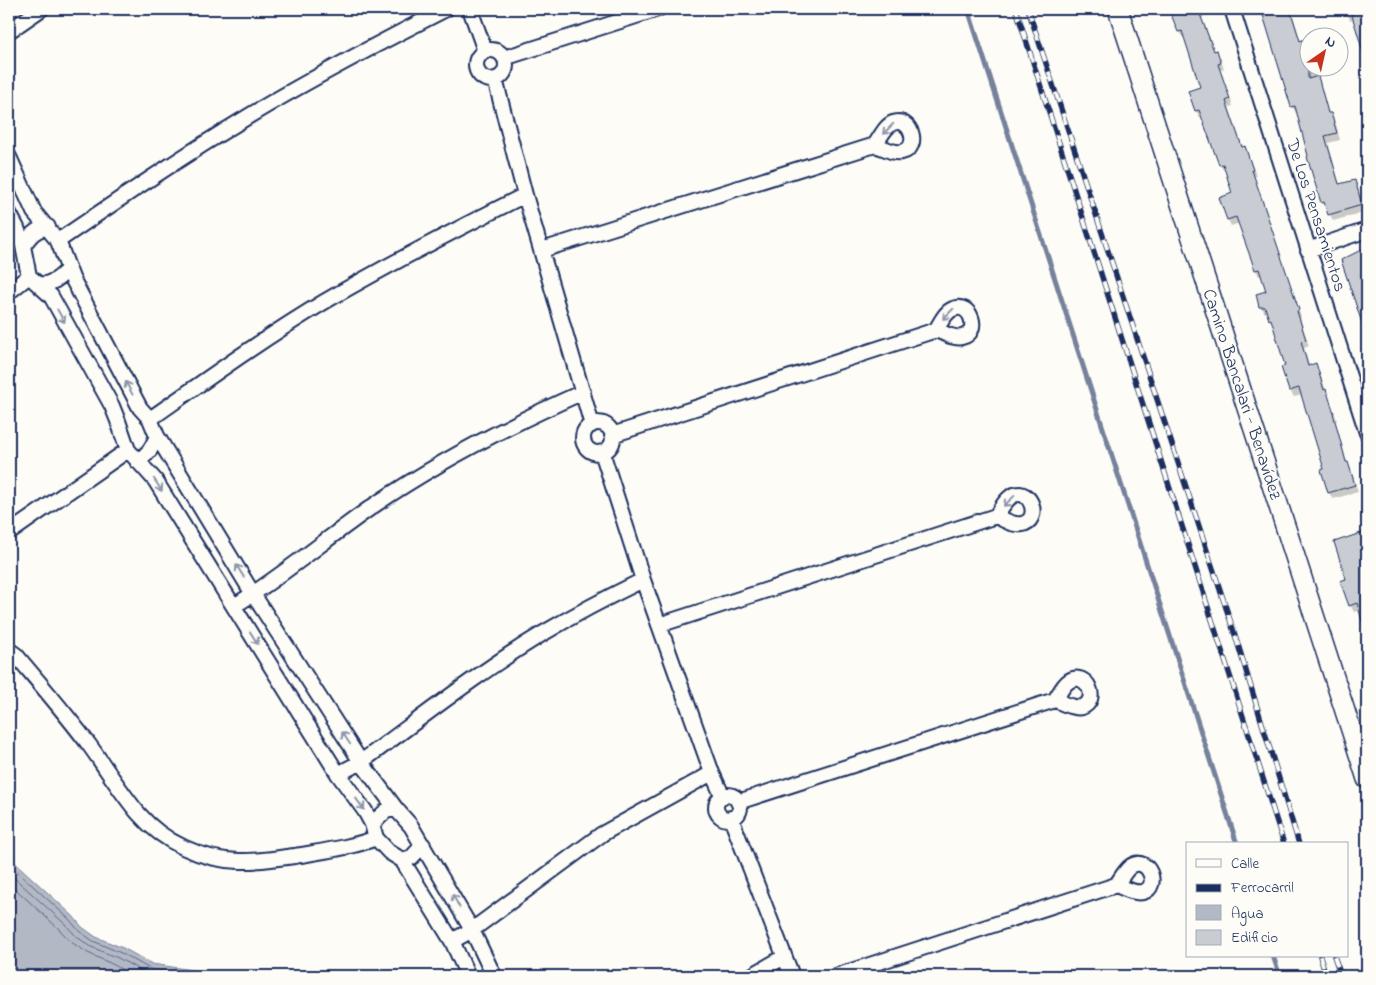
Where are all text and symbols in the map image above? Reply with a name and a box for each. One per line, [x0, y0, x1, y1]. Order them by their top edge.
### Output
north arrow [1298, 28, 1348, 78]
text: N [1321, 31, 1340, 54]
one-way arrow [882, 123, 894, 135]
street label: De Los Pensamientos [1278, 135, 1352, 295]
street label: Camino Bancalari - Benavídez [1195, 286, 1288, 504]
one-way arrow [57, 308, 67, 322]
one-way arrow [942, 308, 954, 320]
one-way arrow [124, 380, 134, 395]
one-way arrow [154, 478, 164, 492]
one-way arrow [1003, 494, 1016, 506]
one-way arrow [234, 565, 244, 579]
one-way arrow [249, 630, 259, 644]
one-way arrow [340, 732, 350, 746]
one-way arrow [355, 797, 365, 811]
legend [1186, 842, 1348, 958]
text: Calle [1231, 853, 1259, 875]
text: Ferrocarril [1230, 877, 1294, 899]
one-way arrow [451, 894, 461, 909]
text: Agua [1231, 903, 1264, 926]
text: Edificio [1231, 927, 1278, 949]

